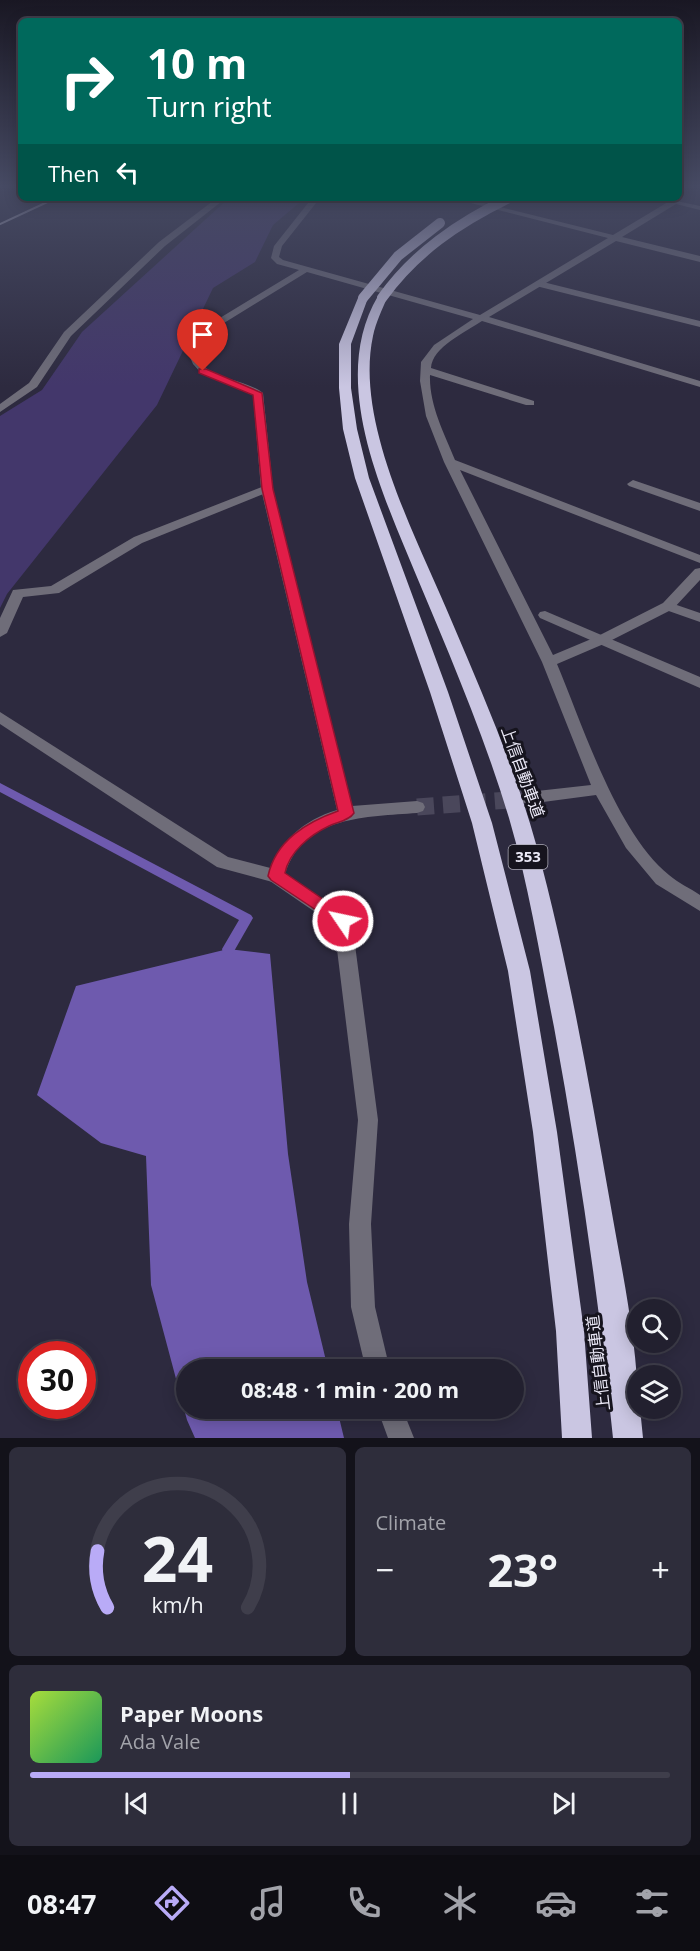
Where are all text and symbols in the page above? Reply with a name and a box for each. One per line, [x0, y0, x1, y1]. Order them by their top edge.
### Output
text: 10 m [147, 34, 247, 91]
icon: right [48, 42, 126, 120]
text: Turn right [147, 88, 272, 125]
icon: left [111, 156, 144, 189]
text: Then [48, 158, 99, 188]
pin [177, 309, 228, 371]
icon: arrive [186, 318, 219, 351]
street label: 上信自動車道 [496, 723, 550, 821]
road number: 353 [508, 845, 548, 869]
position arrow [311, 889, 375, 953]
map controls [627, 1299, 681, 1419]
button: search [627, 1299, 681, 1353]
street label: 上信自動車道 [581, 1314, 615, 1412]
speed limit sign: 30 [18, 1341, 96, 1419]
button: layers [627, 1365, 681, 1419]
text: 08:48 · 1 min · 200 m [241, 1374, 459, 1404]
text: Climate [376, 1509, 446, 1536]
text: 24 [142, 1515, 213, 1600]
text: 23° [487, 1539, 558, 1600]
text: − [376, 1547, 394, 1592]
text: + [651, 1547, 670, 1592]
text: km/h [151, 1591, 203, 1620]
text: Paper Moons [120, 1698, 263, 1728]
text: Ada Vale [120, 1728, 201, 1755]
icon: previous [120, 1787, 153, 1820]
icon: pause [333, 1787, 366, 1820]
icon: next [547, 1787, 580, 1820]
icon: directions [151, 1882, 193, 1924]
icon: music [247, 1882, 289, 1924]
icon: phone [343, 1882, 385, 1924]
icon: climate [439, 1882, 481, 1924]
icon: car [535, 1882, 577, 1924]
icon: filters [631, 1882, 673, 1924]
text: 08:47 [27, 1885, 96, 1922]

